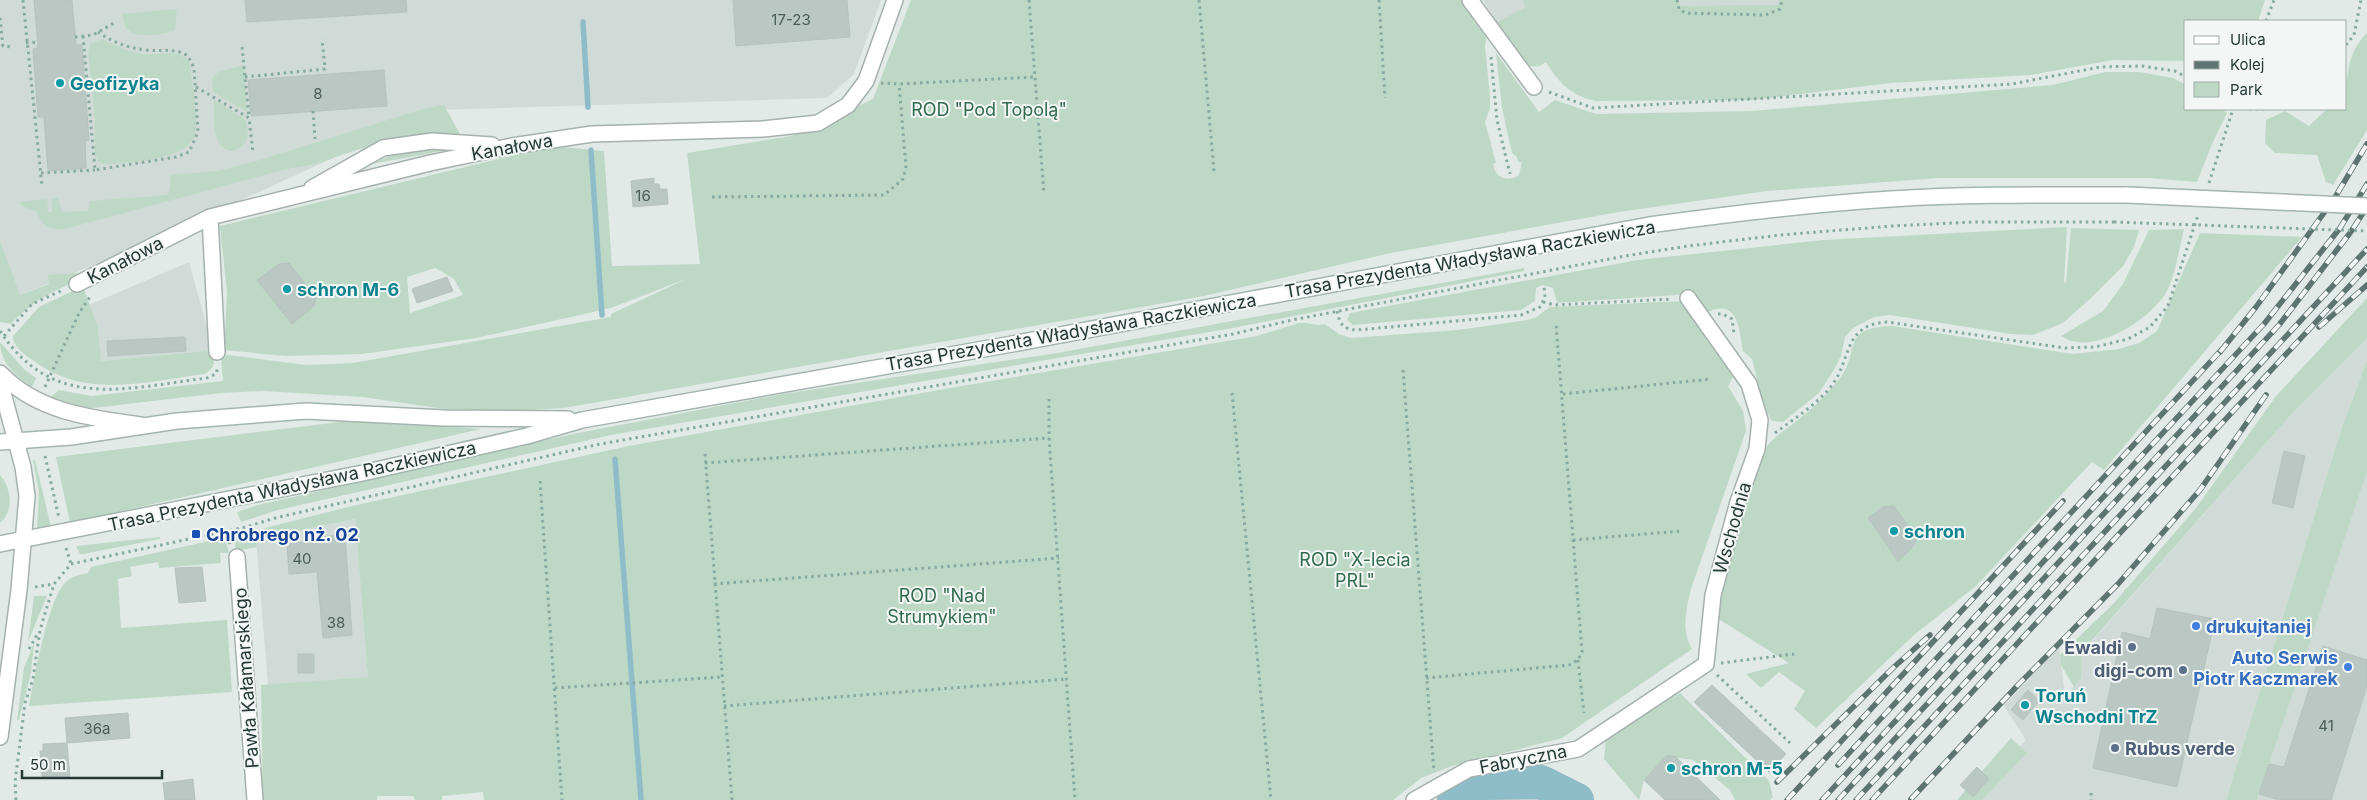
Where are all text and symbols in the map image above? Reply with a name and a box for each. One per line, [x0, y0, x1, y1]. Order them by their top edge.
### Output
house number: 17-23 [771, 10, 811, 29]
legend [2184, 20, 2347, 110]
text: Ulica [2230, 30, 2266, 49]
text: Kolej [2230, 55, 2265, 74]
place label: Geofizyka [70, 73, 160, 94]
marker: Geofizyka [54, 77, 66, 89]
text: Park [2230, 80, 2263, 99]
house number: 8 [313, 84, 323, 103]
park label: ROD "Pod Topolą" [911, 99, 1067, 120]
street label: Kanałowa [469, 129, 555, 165]
house number: 16 [635, 186, 651, 205]
street label: Trasa Prezydenta Władysława Raczkiewicza [1283, 216, 1657, 302]
street label: Kanałowa [83, 232, 167, 288]
place label: schron M-6 [297, 279, 399, 300]
marker: schron M-6 [281, 283, 293, 295]
street label: Trasa Prezydenta Władysława Raczkiewicza [884, 289, 1258, 375]
street label: Trasa Prezydenta Władysława Raczkiewicza [106, 437, 478, 535]
street label: Wschodnia [1709, 480, 1755, 576]
place label: schron [1904, 521, 1965, 542]
place label: Chrobrego nż. 02 [206, 524, 359, 545]
marker: schron [1888, 525, 1900, 537]
marker: Chrobrego nż. 02 [190, 528, 202, 540]
house number: 40 [292, 549, 312, 568]
park label: ROD "X-lecia PRL" [1299, 549, 1411, 591]
park label: ROD "Nad Strumykiem" [887, 585, 997, 627]
street label: Pawła Kałamarskiego [229, 587, 263, 769]
house number: 38 [327, 613, 345, 632]
place label: drukujtaniej [2206, 616, 2311, 637]
marker: drukujtaniej [2190, 620, 2202, 632]
place label: Ewaldi [2064, 637, 2122, 658]
marker: Ewaldi [2126, 641, 2138, 653]
place label: Auto Serwis Piotr Kaczmarek [2193, 647, 2339, 689]
place label: digi-com [2094, 660, 2173, 681]
marker: Auto Serwis Piotr Kaczmarek [2342, 661, 2354, 673]
marker: digi-com [2177, 664, 2189, 676]
place label: Toruń Wschodni TrZ [2035, 685, 2157, 727]
marker: Toruń Wschodni TrZ [2019, 699, 2031, 711]
house number: 41 [2318, 716, 2334, 735]
house number: 36a [84, 719, 111, 738]
place label: Rubus verde [2125, 738, 2235, 759]
street label: Fabryczna [1477, 740, 1569, 778]
marker: Rubus verde [2109, 742, 2121, 754]
scale bar [22, 748, 162, 780]
text: 50 m [30, 755, 66, 774]
place label: schron M-5 [1681, 758, 1783, 779]
marker: schron M-5 [1665, 762, 1677, 774]

